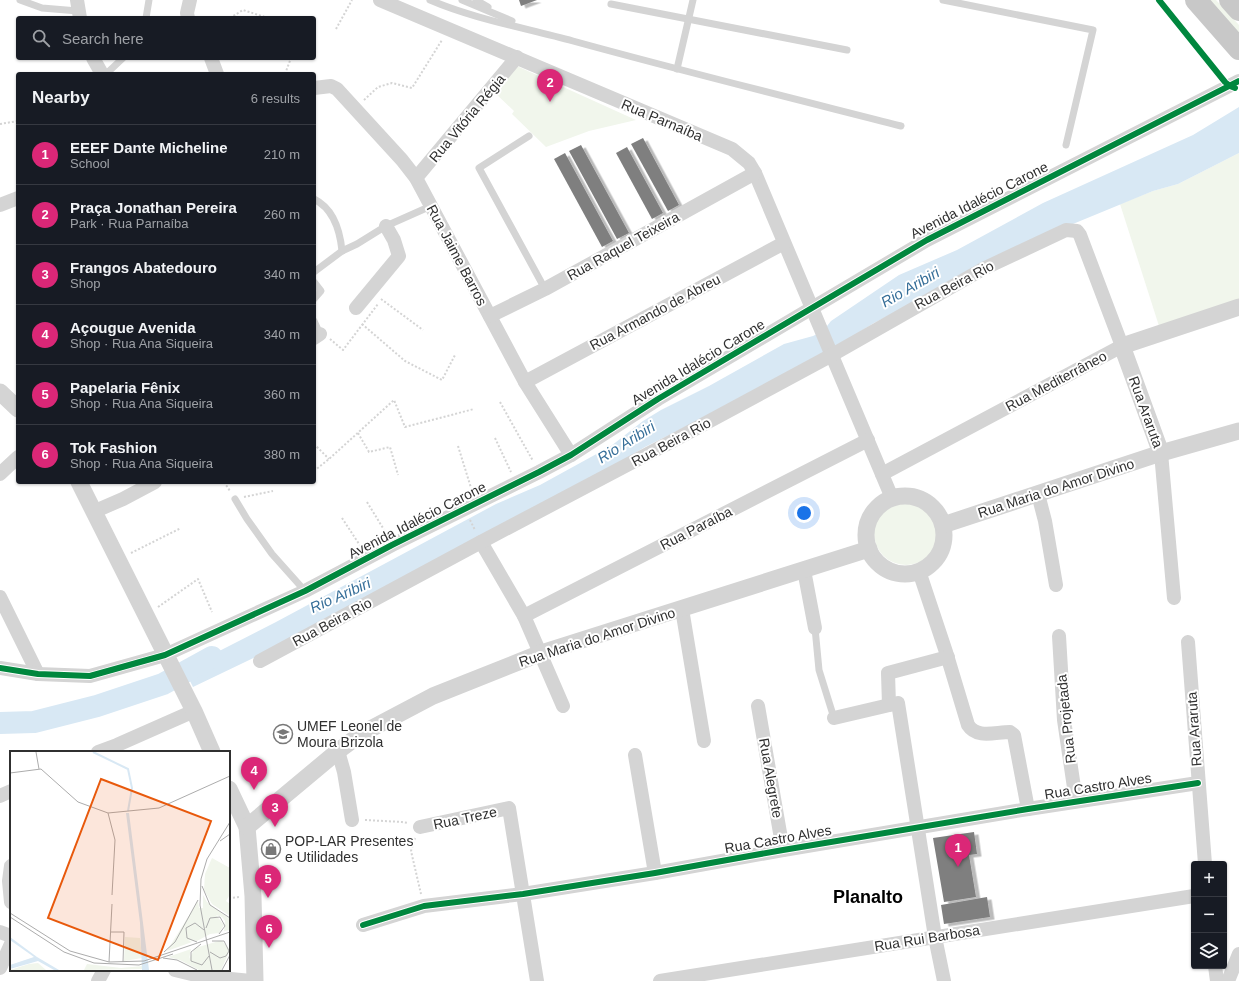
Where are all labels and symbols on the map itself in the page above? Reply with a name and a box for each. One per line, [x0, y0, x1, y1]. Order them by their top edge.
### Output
pin: 2 [537, 69, 563, 102]
street label: Rua Vitória Régia [426, 71, 508, 165]
street label: Rua Parnaíba [619, 96, 705, 144]
street label: Avenida Idalécio Carone [908, 158, 1051, 242]
street label: Rua Jaime Barros [424, 202, 490, 308]
street label: Rua Raquel Teixeira [564, 208, 682, 283]
street label: Rua Beira Rio [912, 257, 996, 313]
water label: Rio Aribiri [878, 263, 943, 310]
street label: Rua Armando de Abreu [587, 271, 723, 353]
street label: Avenida Idalécio Carone [629, 316, 768, 408]
street label: Rua Mediterrâneo [1003, 348, 1109, 414]
street label: Rua Araruta [1126, 374, 1166, 450]
street label: Rua Beira Rio [629, 414, 713, 470]
water label: Rio Aribiri [594, 417, 658, 466]
street label: Rua Maria do Amor Divino [976, 455, 1136, 521]
street label: Avenida Idalécio Carone [346, 478, 489, 562]
street label: Rua Paraíba [657, 503, 735, 553]
your location [794, 503, 814, 523]
water label: Rio Aribiri [307, 574, 374, 616]
street label: Rua Beira Rio [290, 594, 374, 650]
street label: Rua Maria do Amor Divino [517, 604, 677, 670]
street label: Rua Projetada [1053, 673, 1079, 764]
street label: Rua Araruta [1183, 691, 1205, 767]
place label: UMEF Leonel de Moura Brizola [297, 718, 402, 750]
school or university icon: UMEF Leonel de Moura Brizola [272, 723, 294, 745]
street label: Rua Alegrete [756, 737, 786, 819]
inset map [10, 751, 230, 971]
pin: 4 [241, 757, 267, 790]
street label: Rua Castro Alves [1043, 770, 1153, 802]
pin: 3 [262, 794, 288, 827]
street label: Rua Treze [432, 803, 498, 833]
street label: Rua Castro Alves [723, 822, 833, 856]
place label: POP-LAR Presentes e Utilidades [285, 833, 413, 865]
pin: 1 [945, 834, 971, 867]
shop icon: POP-LAR Presentes e Utilidades [260, 838, 282, 860]
pin: 5 [255, 865, 281, 898]
district label: Planalto [833, 887, 903, 907]
pin: 6 [256, 915, 282, 948]
street label: Rua Rui Barbosa [873, 922, 981, 954]

